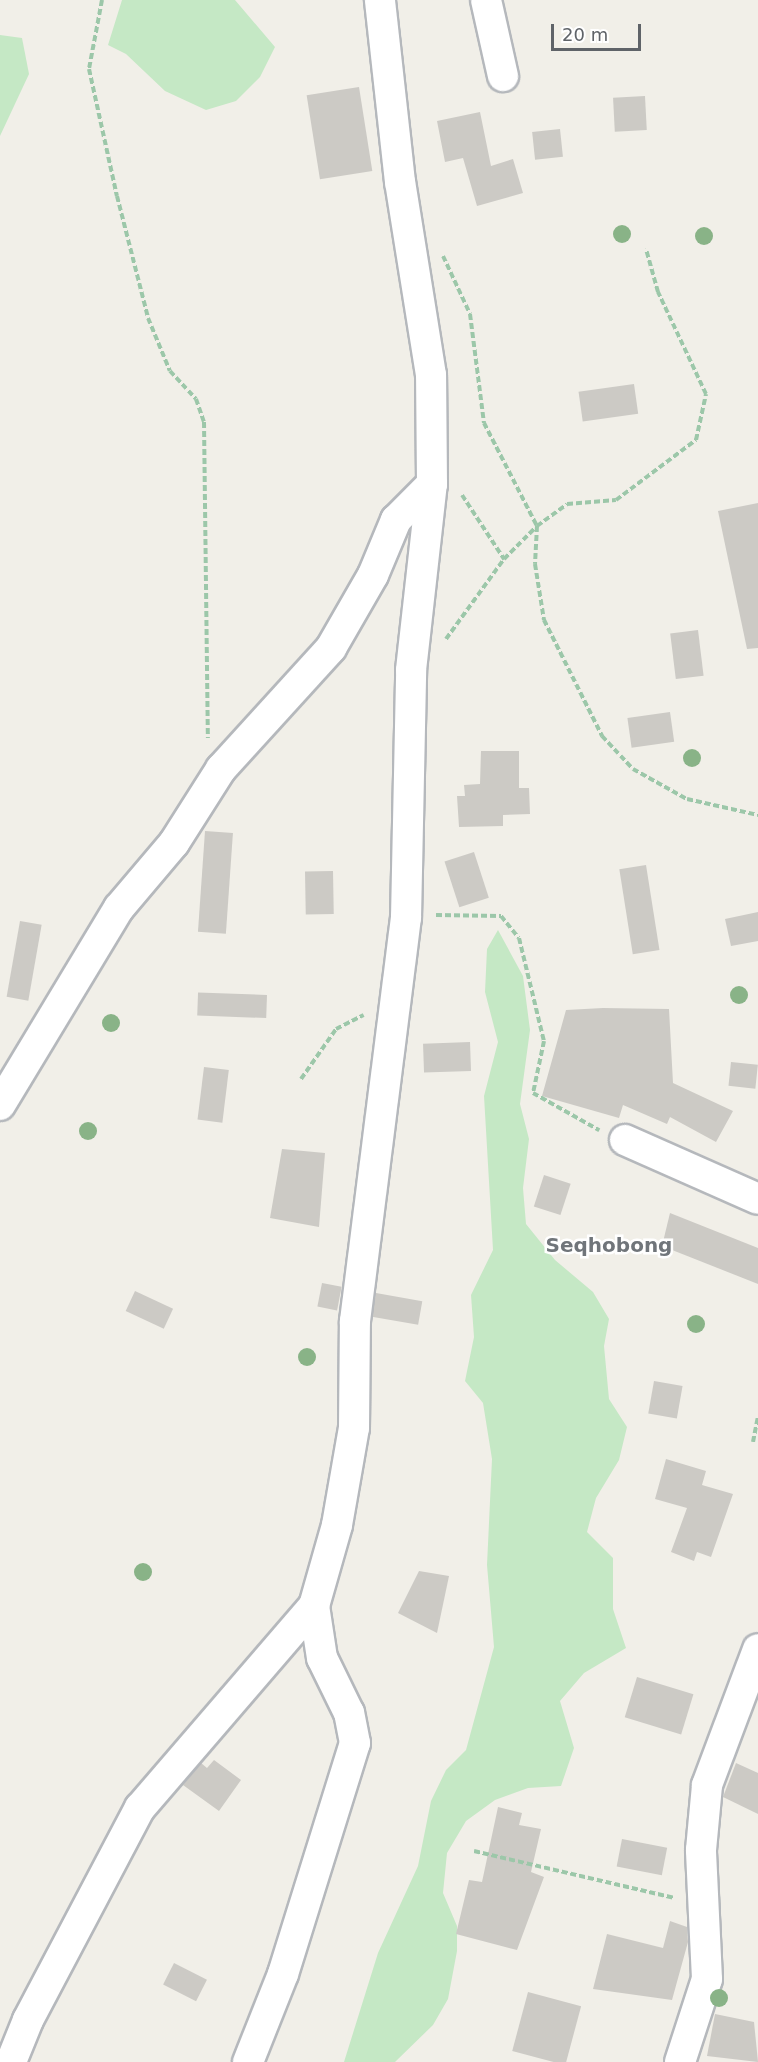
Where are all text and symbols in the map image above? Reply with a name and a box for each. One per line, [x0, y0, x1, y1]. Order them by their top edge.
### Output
scale bar [554, 12, 644, 50]
text: 20 m [562, 24, 608, 45]
district label: Seqhobong [546, 1233, 672, 1257]

